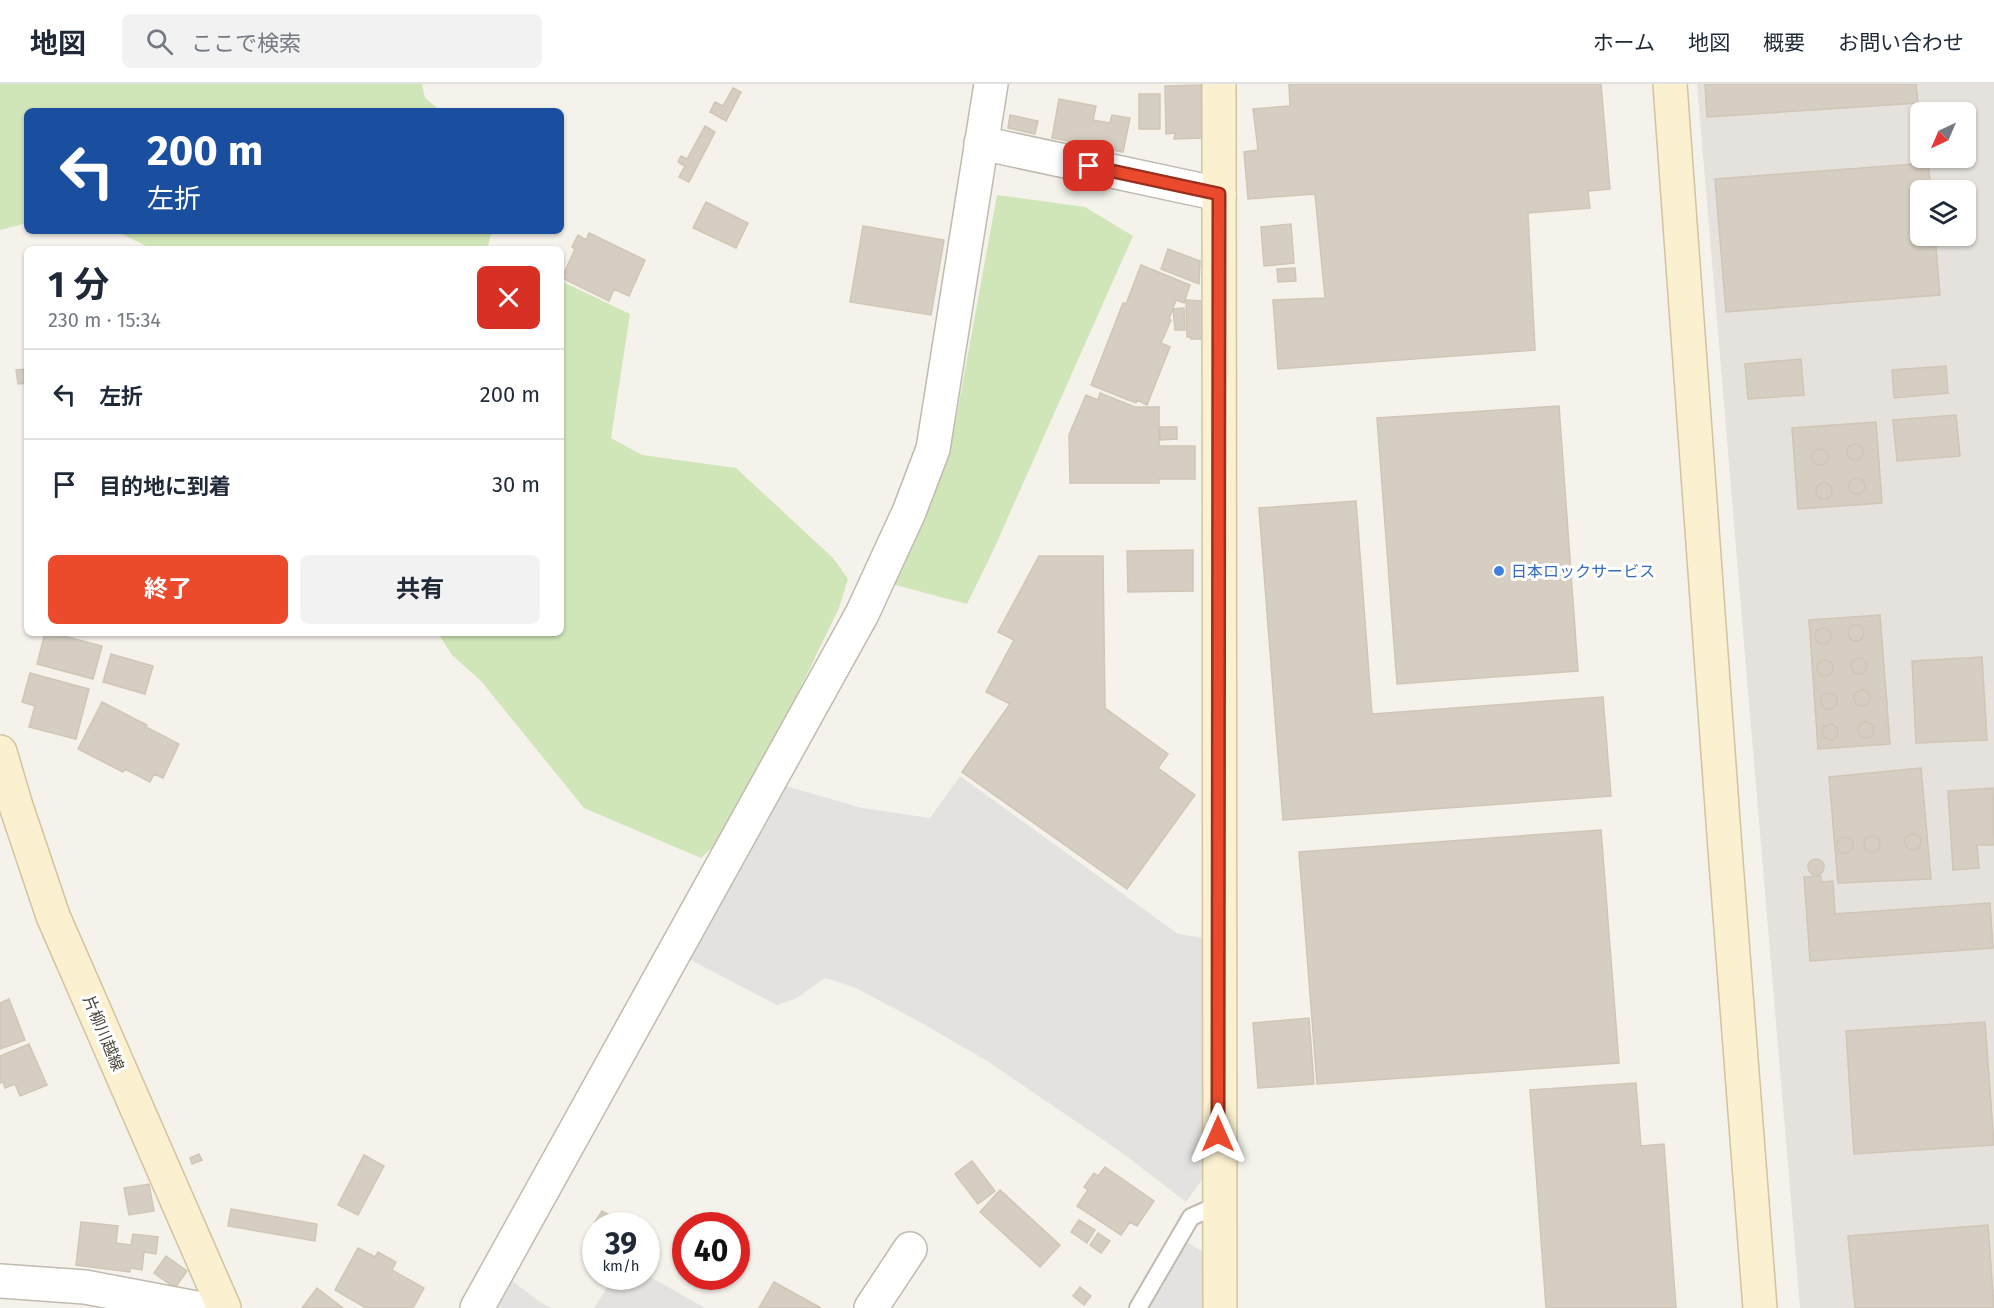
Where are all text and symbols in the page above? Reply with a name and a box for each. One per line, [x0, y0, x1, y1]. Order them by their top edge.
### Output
search box [122, 14, 542, 68]
icon: search [143, 25, 176, 58]
text: 地図 [30, 27, 86, 60]
text: ここで検索 [191, 30, 301, 57]
text: ホーム [1593, 30, 1655, 56]
text: 地図 [1688, 30, 1730, 56]
text: 概要 [1763, 30, 1805, 56]
text: お問い合わせ [1838, 30, 1964, 56]
north arrow [1910, 102, 1976, 168]
map controls [1910, 102, 1976, 246]
text: 200 m [147, 126, 263, 176]
icon: left [48, 132, 126, 210]
pin [1063, 140, 1114, 191]
icon: arrive [1072, 149, 1105, 182]
button: layers [1910, 180, 1976, 246]
text: 左折 [147, 183, 201, 215]
text: 1 分 [48, 263, 109, 307]
button: close [477, 266, 540, 329]
text: 230 m · 15:34 [48, 308, 161, 332]
icon: left [48, 378, 81, 411]
text: 200 m [480, 381, 540, 408]
text: 左折 [99, 383, 143, 410]
icon: arrive [48, 468, 81, 501]
text: 30 m [492, 471, 540, 498]
text: 目的地に到着 [99, 473, 231, 500]
button: 終了 [48, 555, 288, 624]
button: 共有 [300, 555, 540, 624]
place label: 日本ロックサービス [1511, 562, 1655, 581]
marker: 日本ロックサービス [1492, 564, 1506, 578]
street label: 片柳川越線 [79, 993, 128, 1074]
position arrow [1186, 1102, 1250, 1166]
speed limit sign: 40 [672, 1212, 750, 1290]
text: 39 [605, 1226, 637, 1262]
text: km/h [602, 1257, 640, 1275]

